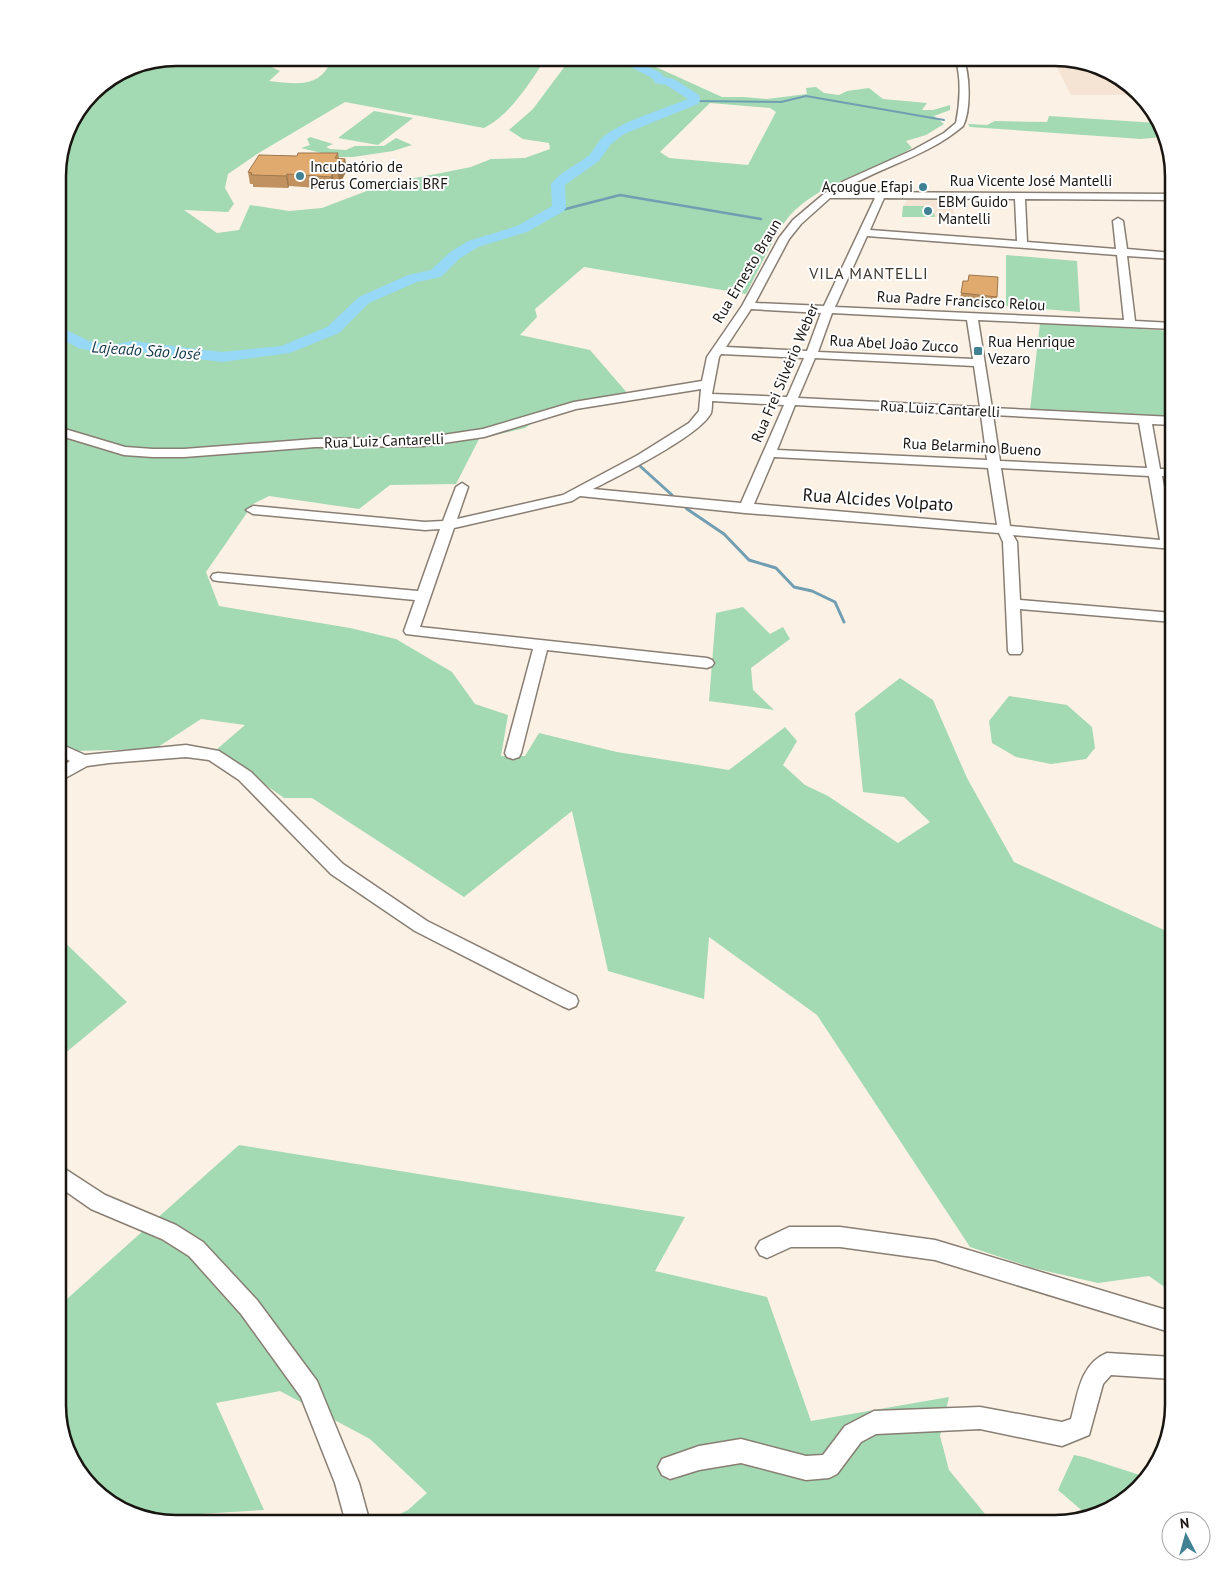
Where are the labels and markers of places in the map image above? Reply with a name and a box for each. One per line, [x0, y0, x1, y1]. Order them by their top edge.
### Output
place label: Incubatório de Perus Comerciais BRF [310, 157, 448, 193]
marker: Incubatório de Perus Comerciais BRF [294, 170, 306, 182]
place label: Açougue Efapi [822, 177, 913, 196]
marker: Açougue Efapi [917, 181, 929, 193]
place label: EBM Guido Mantelli [938, 192, 1008, 228]
marker: EBM Guido Mantelli [922, 205, 934, 217]
place label: Rua Henrique Vezaro [987, 332, 1075, 368]
marker: Rua Henrique Vezaro [972, 345, 984, 357]

